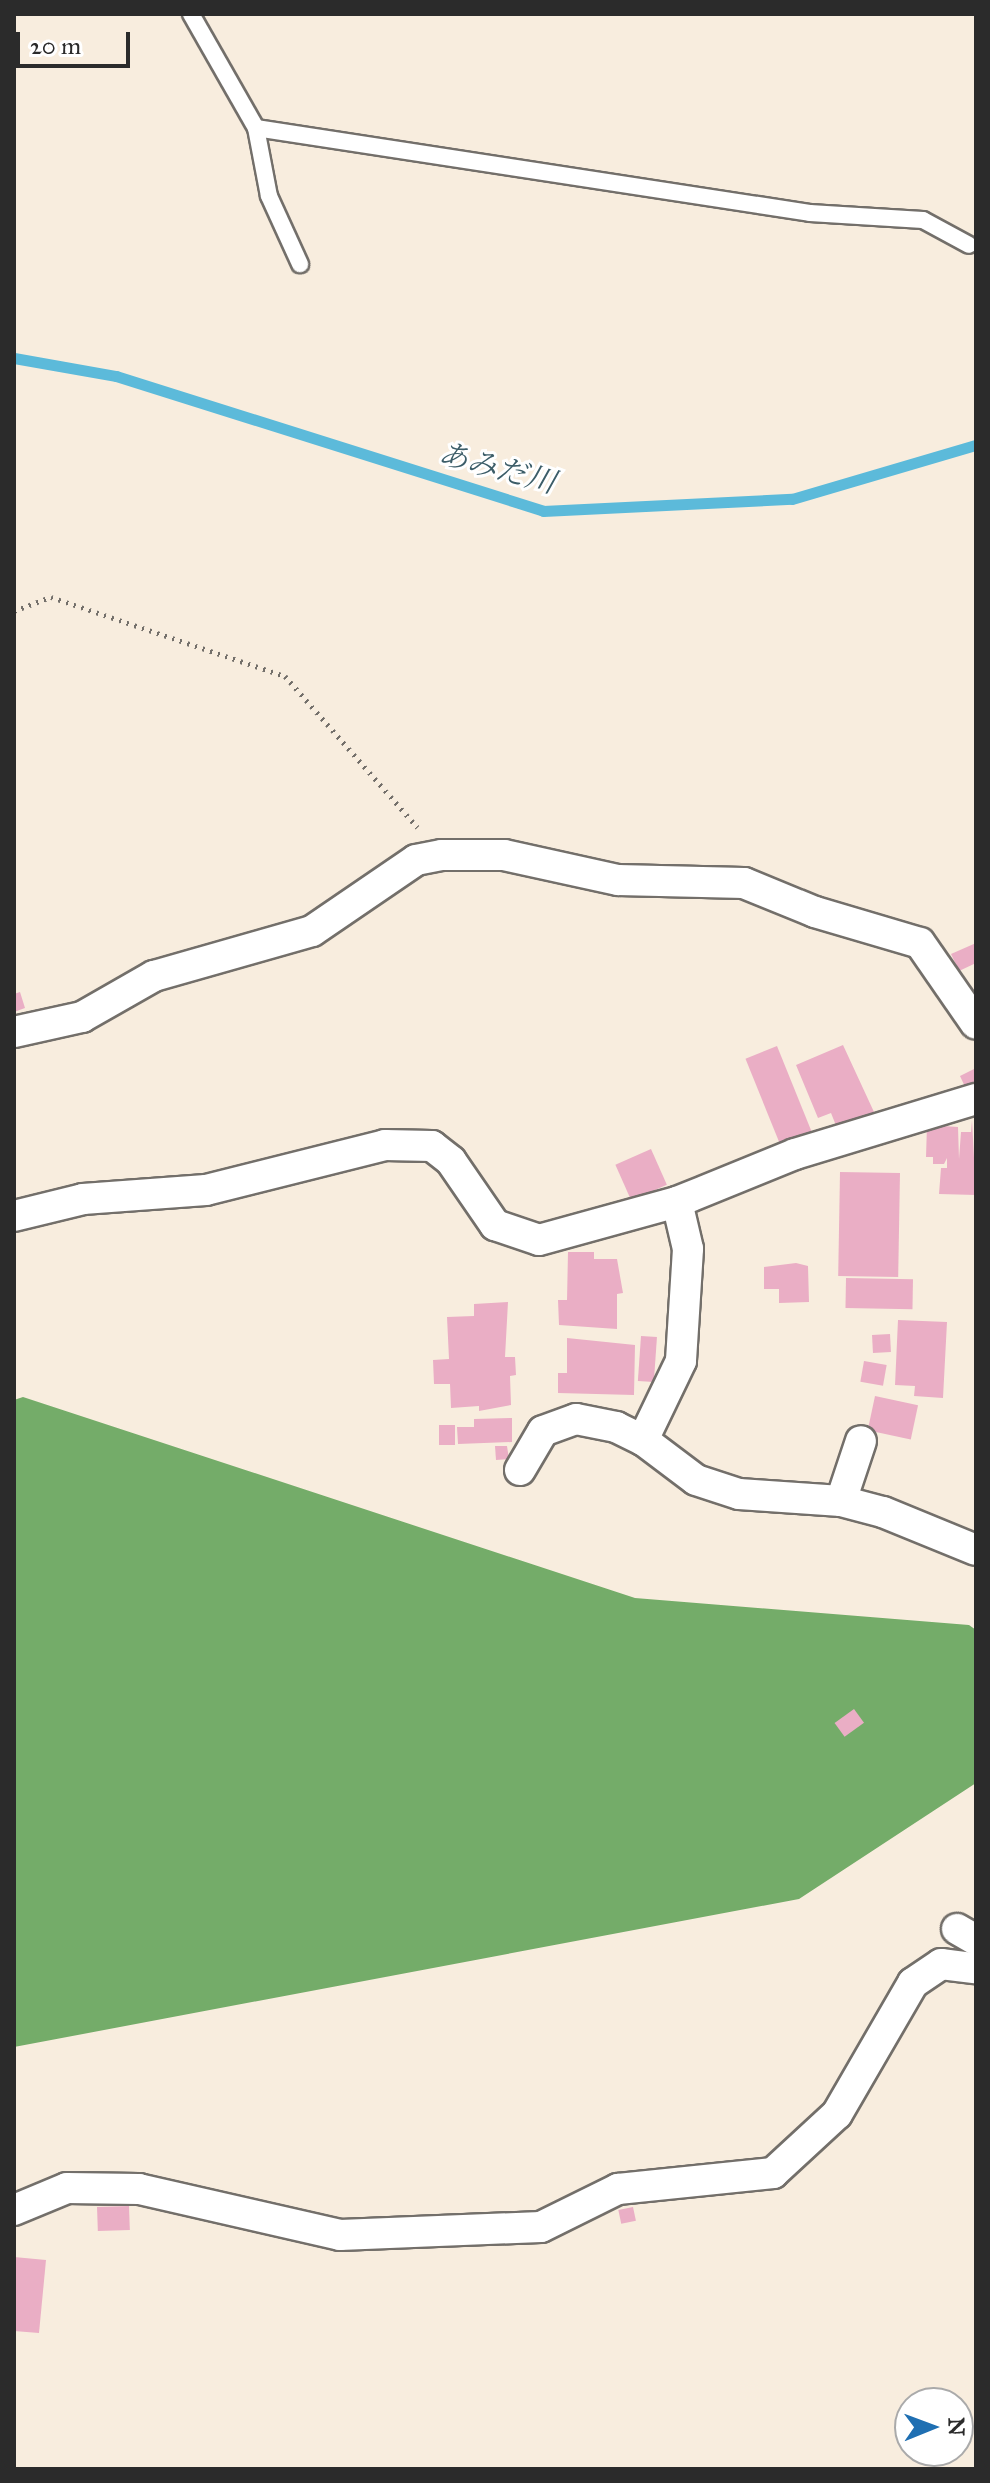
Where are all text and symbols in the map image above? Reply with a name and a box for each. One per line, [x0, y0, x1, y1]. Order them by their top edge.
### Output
scale bar [20, 16, 134, 66]
text: 20 m [30, 31, 81, 61]
water label: あみだ川 [434, 435, 560, 501]
north arrow [894, 2387, 974, 2467]
text: N [943, 2417, 970, 2436]

